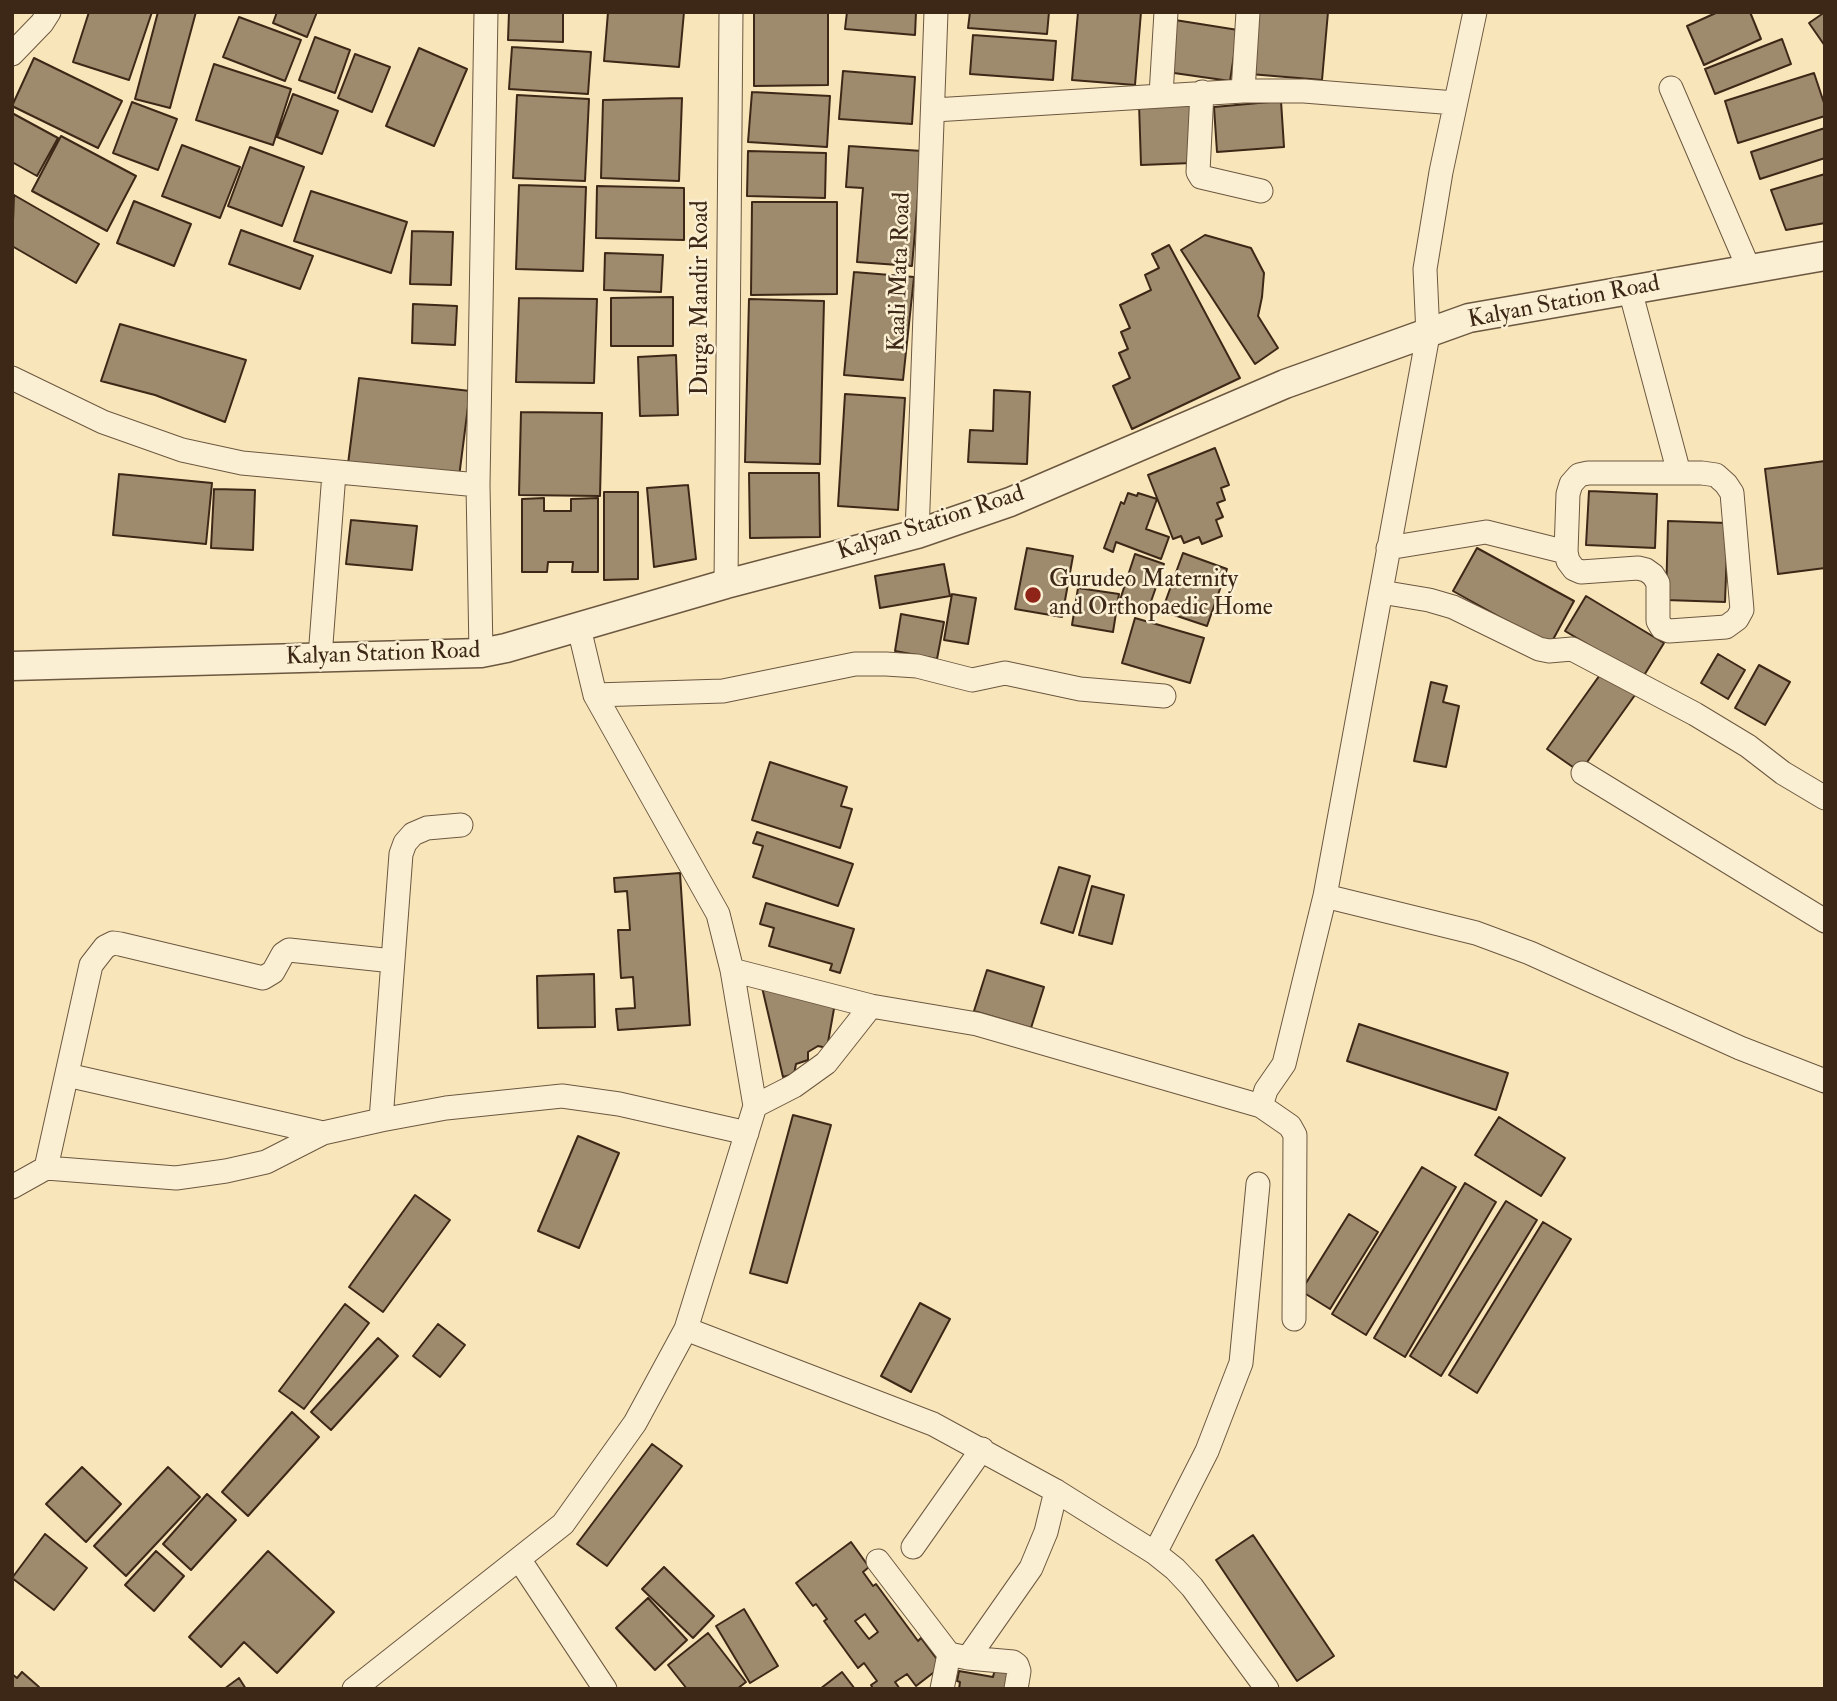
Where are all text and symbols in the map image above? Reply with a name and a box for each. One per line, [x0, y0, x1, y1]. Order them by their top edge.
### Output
street label: Kaali Mata Road [884, 192, 918, 352]
street label: Durga Mandir Road [688, 200, 716, 396]
street label: Kalyan Station Road [1466, 270, 1662, 336]
street label: Kalyan Station Road [834, 480, 1028, 568]
place label: Gurudeo Maternity and Orthopaedic Home [1049, 567, 1273, 623]
marker: Gurudeo Maternity and Orthopaedic Home [1023, 585, 1043, 605]
street label: Kalyan Station Road [285, 637, 481, 673]

